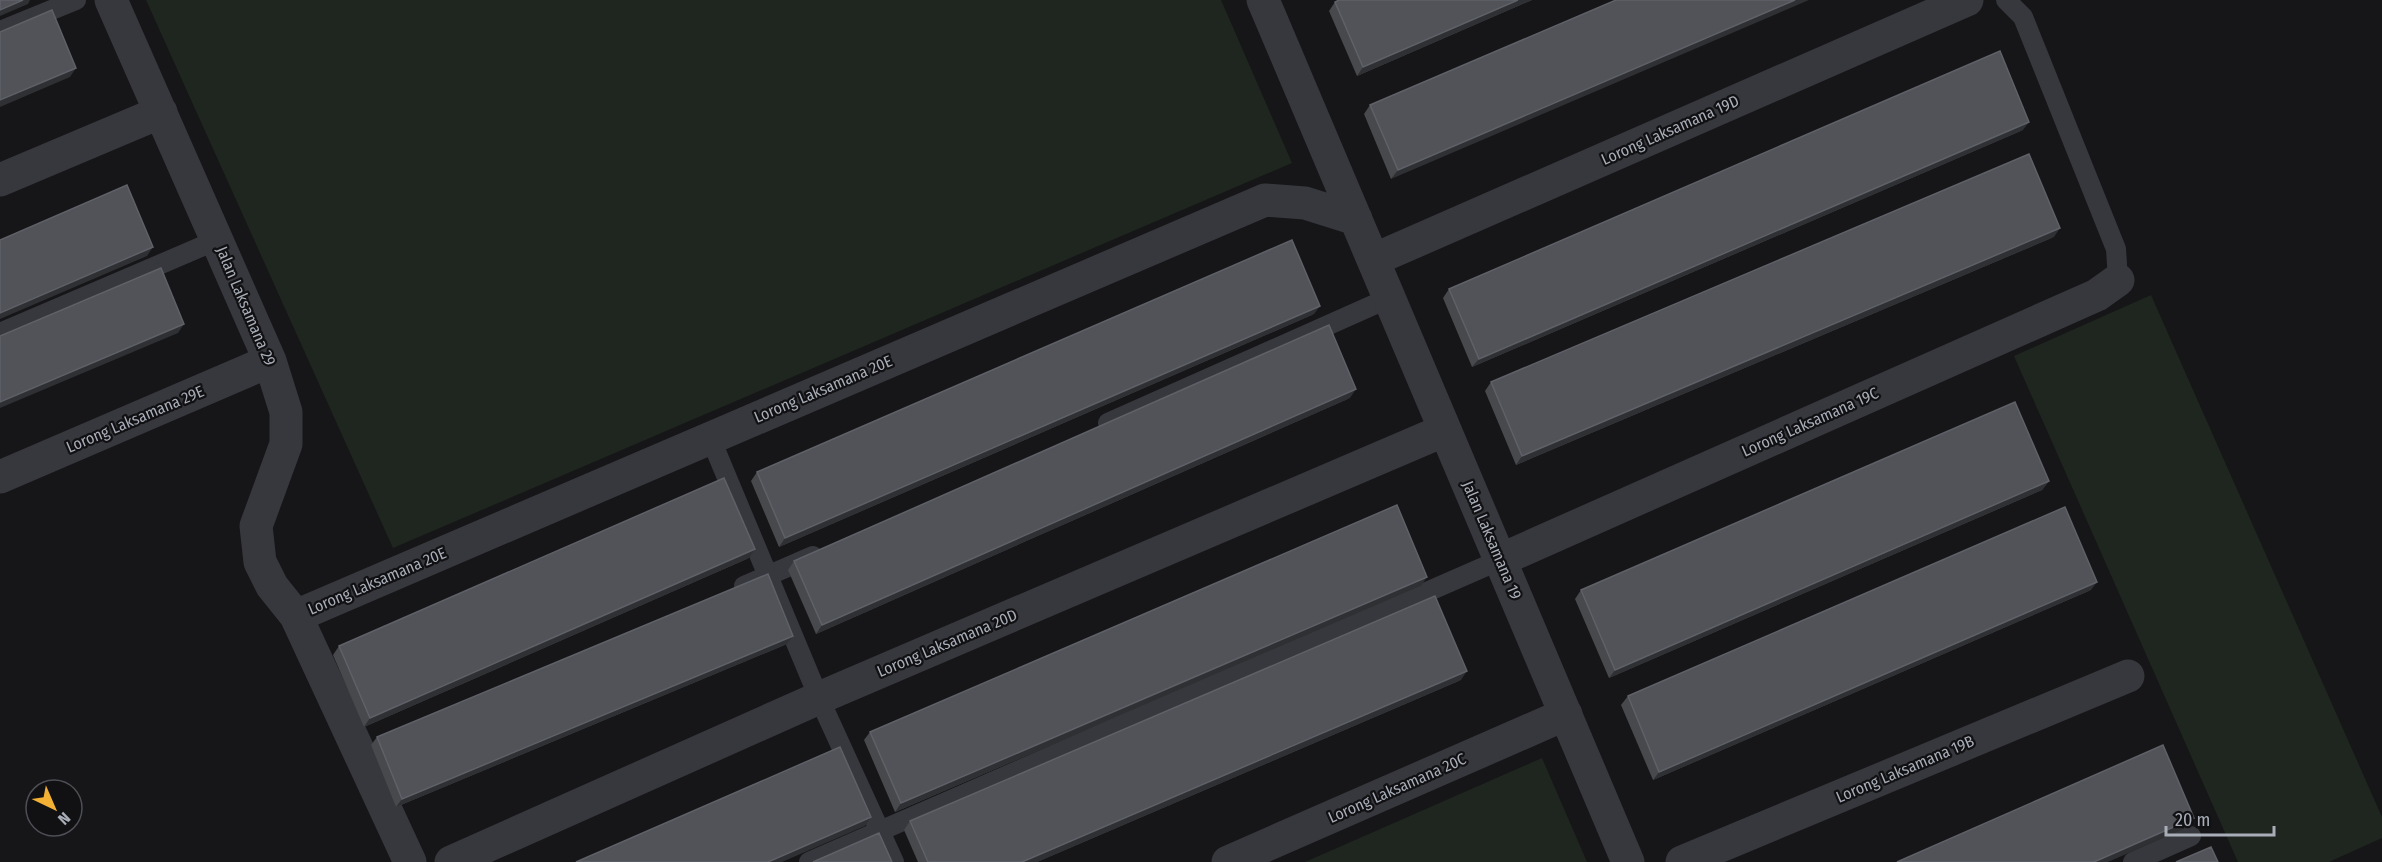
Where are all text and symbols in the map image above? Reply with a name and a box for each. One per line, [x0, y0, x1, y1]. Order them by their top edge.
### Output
street label: Lorong Laksamana 19D [1598, 91, 1742, 169]
street label: Jalan Laksamana 29 [212, 243, 280, 369]
street label: Lorong Laksamana 20E [751, 351, 895, 427]
street label: Lorong Laksamana 29E [63, 381, 207, 457]
street label: Lorong Laksamana 19C [1739, 383, 1881, 461]
street label: Jalan Laksamana 19 [1458, 478, 1526, 602]
street label: Lorong Laksamana 20E [305, 543, 449, 619]
street label: Lorong Laksamana 20D [874, 605, 1020, 681]
street label: Lorong Laksamana 19B [1833, 731, 1977, 807]
street label: Lorong Laksamana 20C [1325, 749, 1469, 827]
north arrow [24, 778, 84, 838]
scale bar [2166, 799, 2274, 837]
text: N [54, 808, 74, 829]
text: 20 m [2175, 809, 2210, 831]

